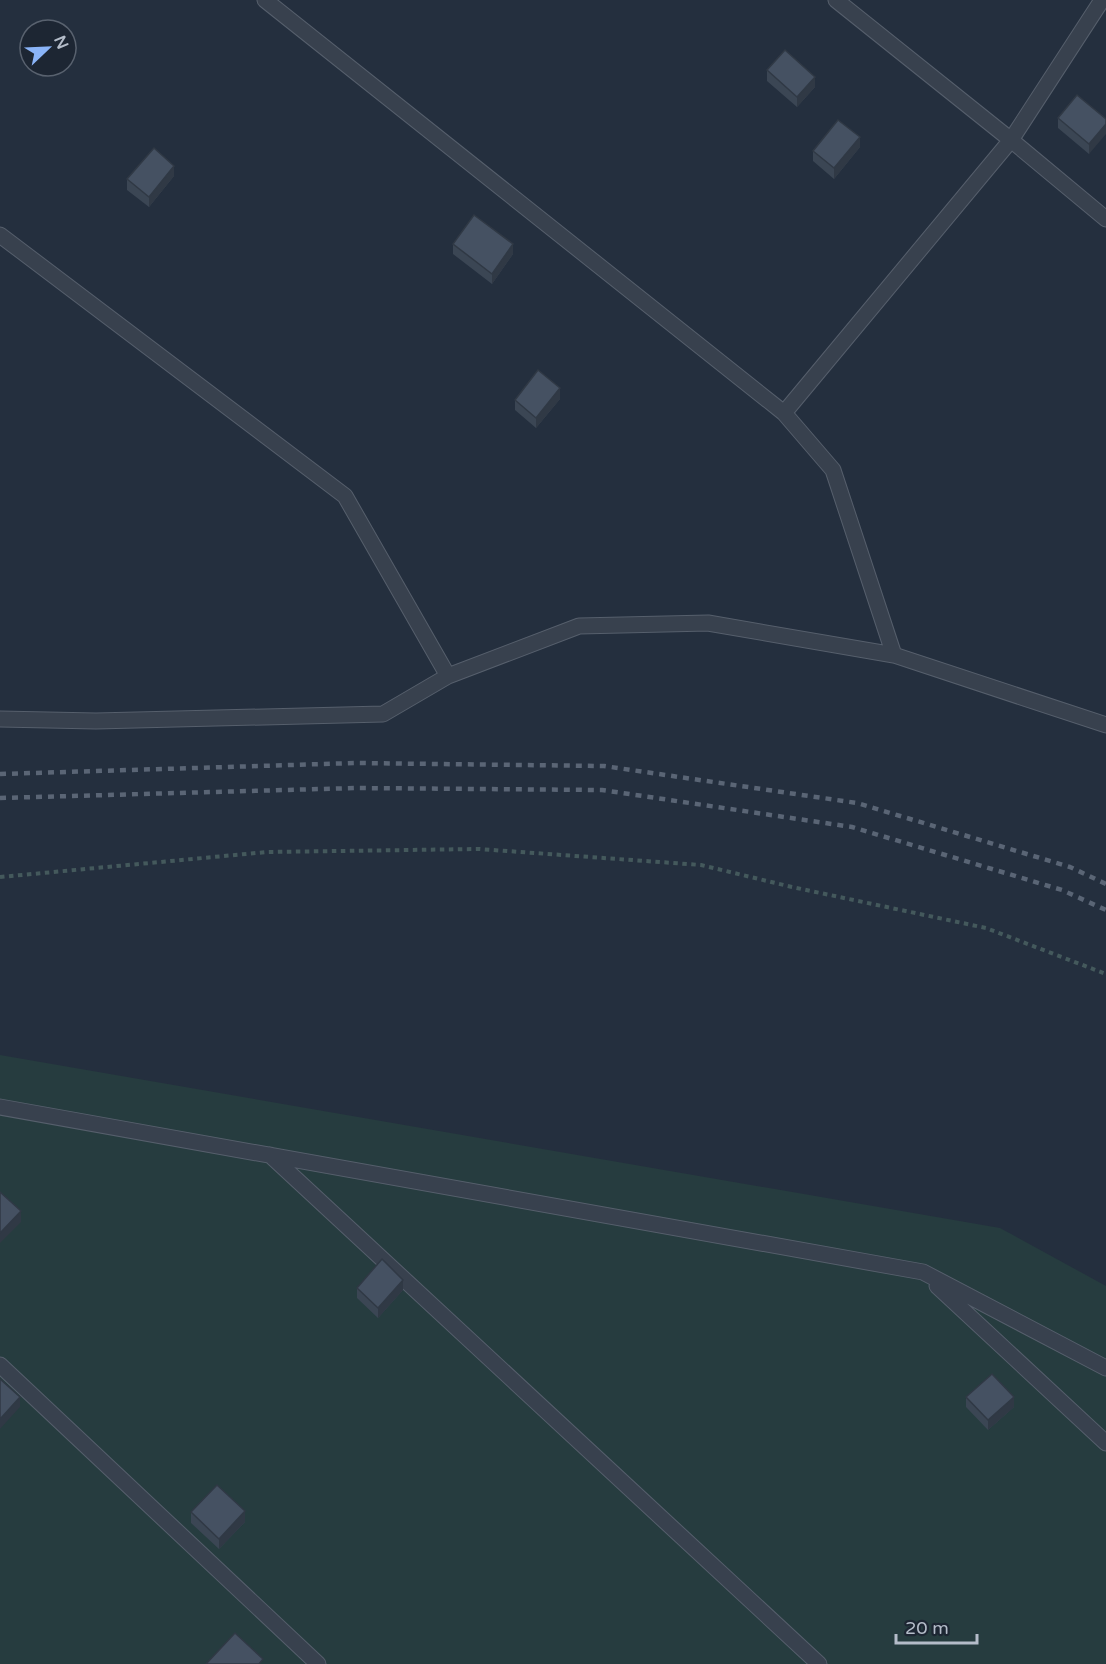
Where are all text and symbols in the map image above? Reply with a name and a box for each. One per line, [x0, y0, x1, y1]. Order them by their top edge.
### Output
north arrow [18, 18, 78, 78]
text: N [49, 33, 73, 52]
scale bar [896, 1607, 977, 1645]
text: 20 m [905, 1617, 949, 1639]

